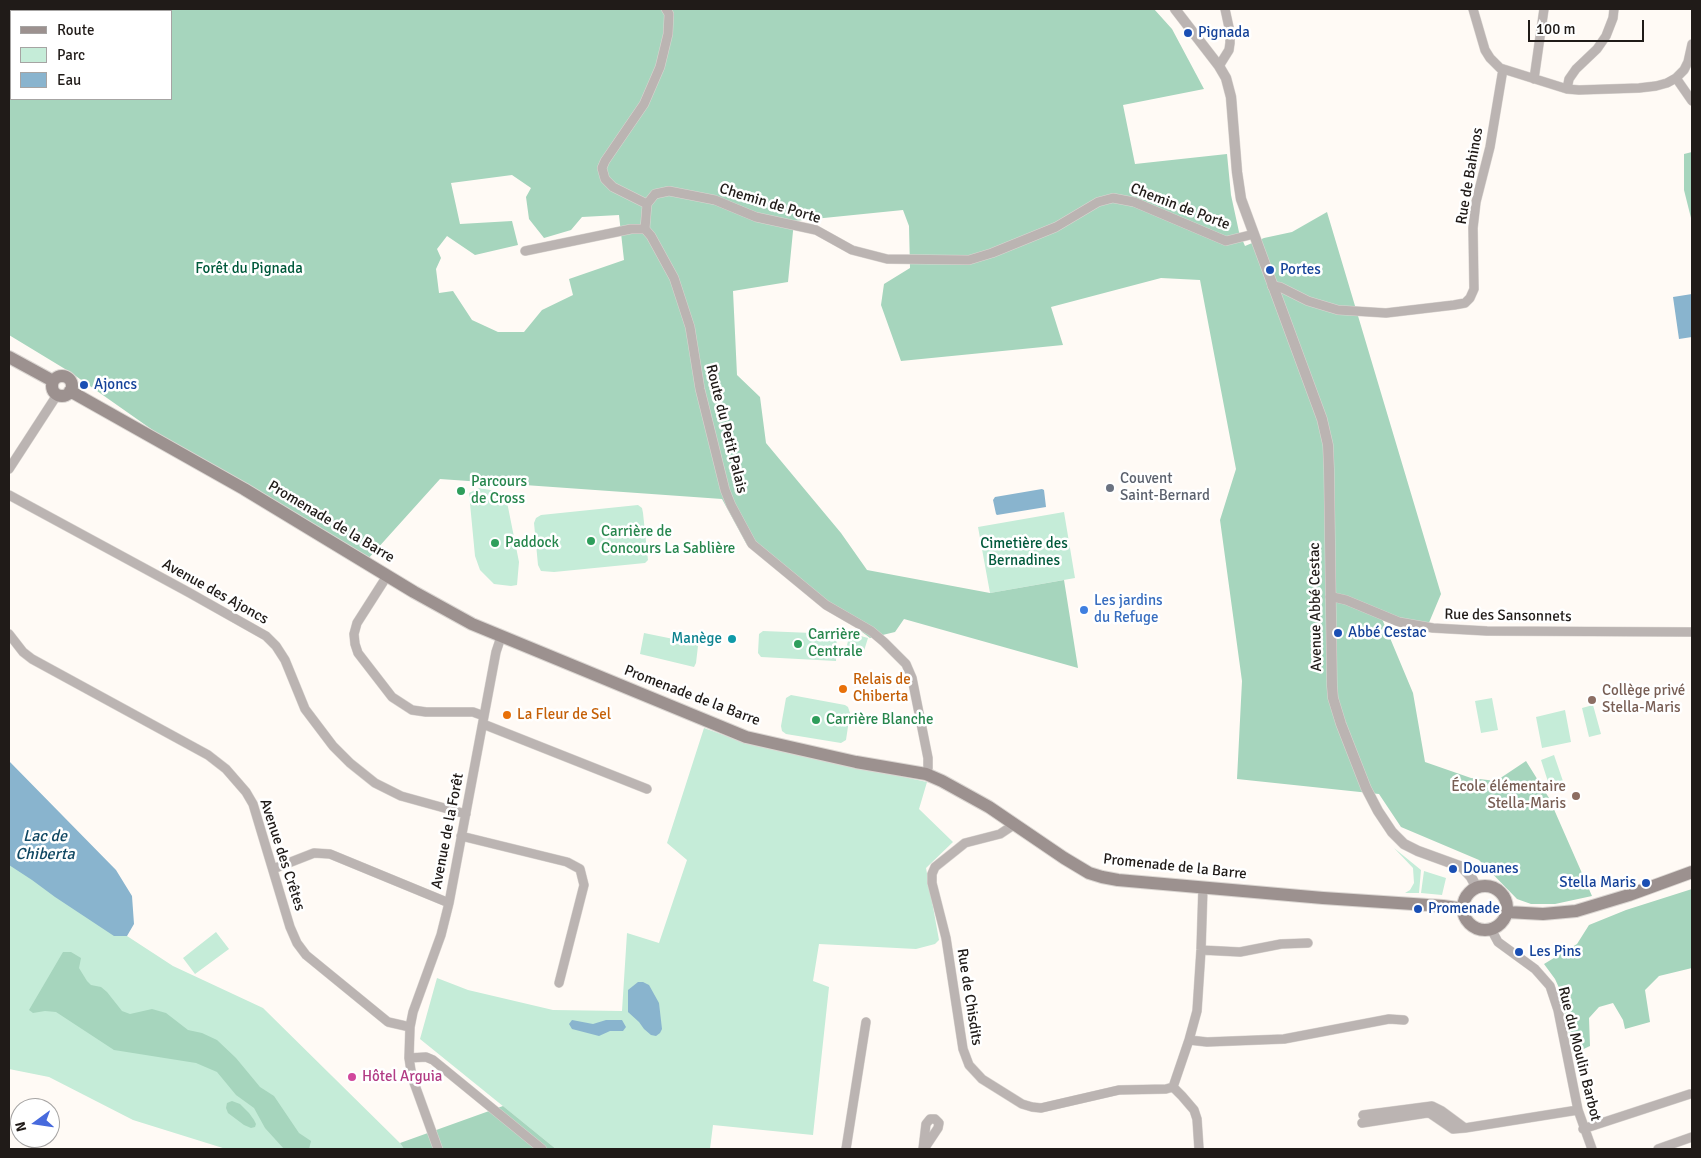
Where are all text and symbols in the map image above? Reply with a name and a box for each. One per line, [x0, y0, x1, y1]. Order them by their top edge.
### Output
legend [10, 10, 172, 100]
scale bar [1531, 10, 1647, 42]
text: 100 m [1536, 20, 1576, 38]
text: Route [57, 21, 94, 39]
place label: Pignada [1198, 24, 1250, 42]
marker: Pignada [1182, 27, 1194, 39]
text: Parc [57, 46, 85, 64]
text: Eau [57, 71, 81, 89]
street label: Rue de Bahinos [1453, 126, 1487, 226]
street label: Chemin de Porte [717, 180, 823, 228]
street label: Chemin de Porte [1128, 180, 1232, 234]
park label: Forêt du Pignada [195, 260, 303, 278]
place label: Portes [1280, 261, 1321, 279]
marker: Portes [1264, 264, 1276, 276]
street label: Route du Petit Palais [701, 363, 751, 495]
place label: Ajoncs [94, 376, 137, 394]
marker: Ajoncs [78, 379, 90, 391]
place label: Couvent Saint-Bernard [1120, 470, 1210, 505]
place label: Parcours de Cross [471, 473, 527, 508]
street label: Promenade de la Barre [265, 477, 397, 567]
marker: Couvent Saint-Bernard [1104, 482, 1116, 494]
marker: Parcours de Cross [455, 485, 467, 497]
place label: Carrière de Concours La Sablière [601, 523, 735, 558]
place label: Paddock [505, 534, 559, 552]
marker: Carrière de Concours La Sablière [585, 535, 597, 547]
park label: Cimetière des Bernadines [980, 535, 1068, 570]
marker: Paddock [489, 537, 501, 549]
street label: Avenue Abbé Cestac [1306, 542, 1326, 672]
street label: Avenue des Ajoncs [159, 555, 271, 629]
place label: Les jardins du Refuge [1094, 592, 1163, 627]
marker: Les jardins du Refuge [1078, 604, 1090, 616]
street label: Rue des Sansonnets [1444, 606, 1572, 626]
place label: Abbé Cestac [1348, 624, 1427, 642]
place label: Carrière Centrale [808, 626, 863, 661]
marker: Abbé Cestac [1332, 627, 1344, 639]
place label: Manège [671, 630, 722, 648]
marker: Manège [726, 633, 738, 645]
marker: Carrière Centrale [792, 638, 804, 650]
street label: Promenade de la Barre [621, 662, 763, 730]
place label: Relais de Chiberta [853, 671, 911, 706]
place label: Collège privé Stella-Maris [1602, 682, 1685, 717]
marker: Relais de Chiberta [837, 683, 849, 695]
marker: Collège privé Stella-Maris [1586, 694, 1598, 706]
place label: La Fleur de Sel [517, 706, 611, 724]
marker: La Fleur de Sel [501, 709, 513, 721]
place label: Carrière Blanche [826, 711, 934, 729]
marker: Carrière Blanche [810, 714, 822, 726]
street label: Avenue de la Forêt [428, 772, 468, 890]
place label: École élémentaire Stella-Maris [1451, 778, 1566, 813]
marker: École élémentaire Stella-Maris [1570, 790, 1582, 802]
street label: Avenue des Crêtes [255, 797, 309, 913]
water label: Lac de Chiberta [15, 827, 75, 865]
street label: Promenade de la Barre [1102, 851, 1248, 883]
place label: Douanes [1463, 860, 1519, 878]
marker: Douanes [1447, 863, 1459, 875]
place label: Stella Maris [1559, 874, 1636, 892]
marker: Stella Maris [1640, 877, 1652, 889]
place label: Promenade [1428, 900, 1500, 918]
marker: Promenade [1412, 903, 1424, 915]
place label: Les Pins [1529, 943, 1581, 961]
marker: Les Pins [1513, 946, 1525, 958]
street label: Rue de Chisdits [952, 947, 986, 1047]
street label: Rue du Moulin Barbot [1554, 985, 1604, 1123]
place label: Hôtel Arguia [362, 1068, 442, 1086]
marker: Hôtel Arguia [346, 1071, 358, 1083]
north arrow [10, 1098, 60, 1148]
text: N [12, 1120, 30, 1133]

